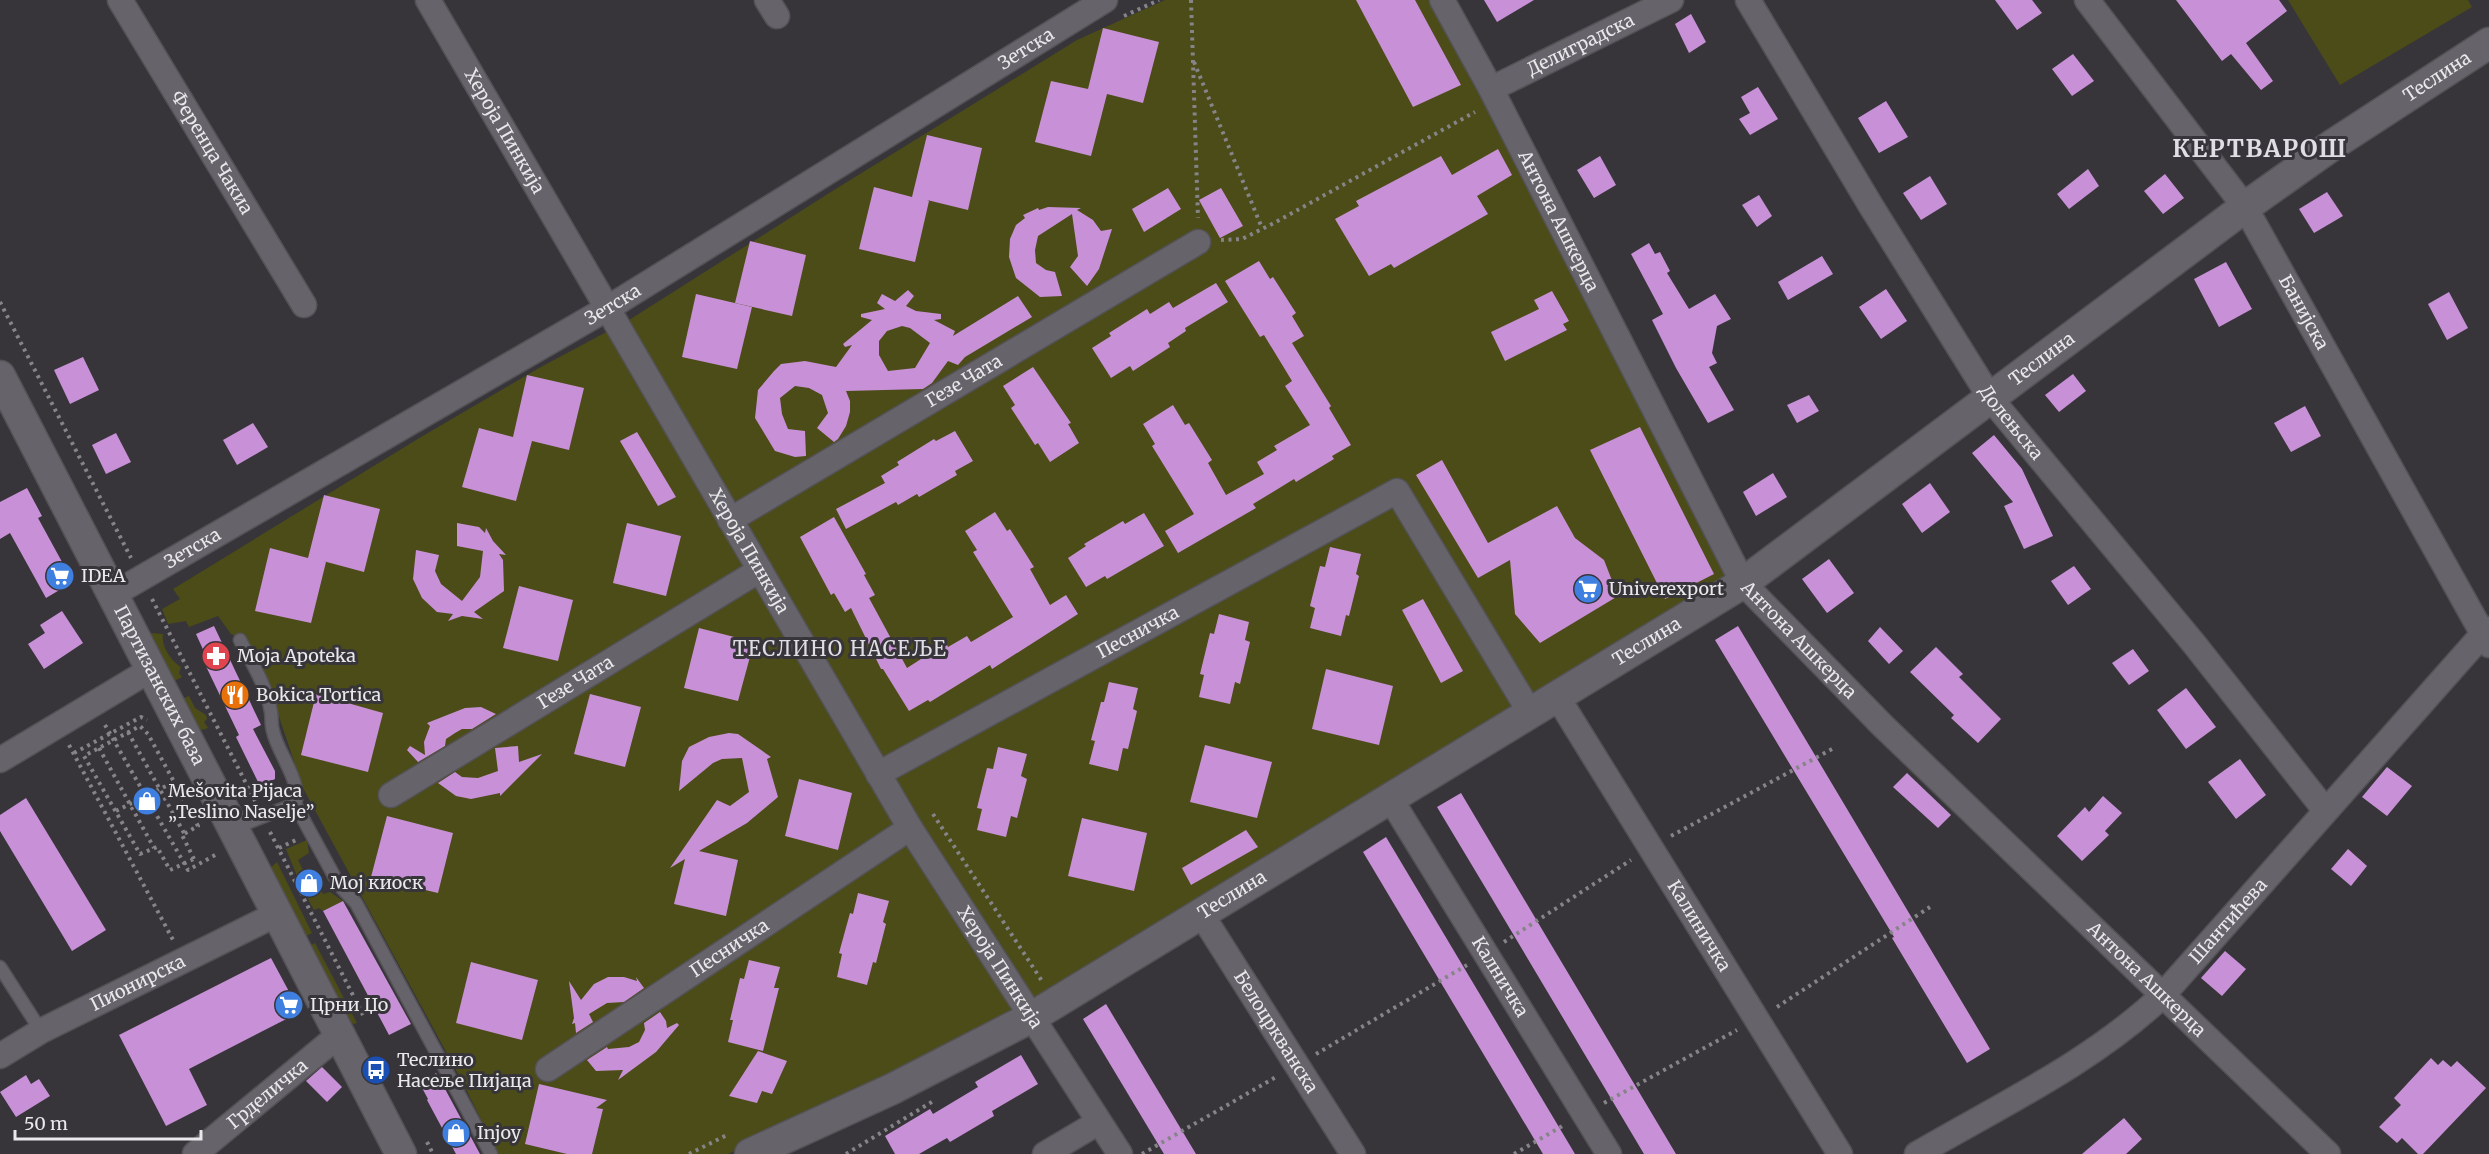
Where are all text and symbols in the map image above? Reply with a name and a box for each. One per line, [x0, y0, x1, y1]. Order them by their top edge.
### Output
street label: Делиградска [1523, 8, 1638, 80]
street label: Зетска [994, 22, 1058, 74]
street label: Теслина [2399, 46, 2475, 107]
street label: Хероја Пинкија [460, 65, 550, 198]
street label: Ференца Чакиа [166, 86, 259, 219]
district label: КЕРТВАРОШ [2172, 133, 2348, 164]
street label: Антона Ашкерца [1513, 145, 1605, 296]
street label: Банијска [2274, 270, 2334, 354]
street label: Зетска [581, 278, 645, 330]
street label: Теслина [2004, 327, 2079, 391]
street label: Гезе Чата [921, 349, 1006, 412]
street label: Долењска [1974, 381, 2049, 465]
street label: Хероја Пинкија [704, 485, 795, 618]
street label: Зетска [160, 522, 225, 573]
supermarket icon: IDEA [44, 560, 76, 592]
place label: IDEA [81, 564, 126, 587]
supermarket icon: Univerexport [1572, 573, 1604, 605]
street label: Антона Ашкерца [1736, 575, 1862, 704]
place label: Univerexport [1609, 577, 1724, 600]
street label: Песничка [1093, 600, 1183, 663]
street label: Партизанских база [109, 601, 211, 769]
street label: Теслина [1608, 611, 1685, 671]
district label: ТЕСЛИНО НАСЕЉЕ [733, 636, 947, 661]
pharmacy icon: Moja Apoteka [200, 640, 232, 672]
place label: Moja Apoteka [237, 644, 356, 667]
street label: Гезе Чата [533, 650, 618, 714]
restaurant icon: Bokica Tortica [219, 679, 251, 711]
place label: Bokica Tortica [256, 683, 381, 706]
place label: Mešovita Pijaca „Teslino Naselje” [168, 779, 314, 823]
shop icon: Mešovita Pijaca „Teslino Naselje” [131, 785, 163, 817]
street label: Теслина [1193, 865, 1271, 924]
shop icon: Мој киоск [293, 867, 325, 899]
place label: Мој киоск [330, 871, 424, 894]
street label: Шантићева [2184, 873, 2272, 969]
street label: Калиничка [1663, 876, 1736, 976]
street label: Хероја Пинкија [953, 902, 1048, 1033]
street label: Песничка [685, 913, 773, 982]
street label: Антона Ашкерца [2082, 916, 2211, 1042]
street label: Калничка [1467, 932, 1534, 1022]
street label: Пионирска [86, 949, 189, 1016]
street label: Белоцркванска [1229, 966, 1324, 1098]
supermarket icon: Црни Џо [273, 989, 305, 1021]
place label: Црни Џо [310, 993, 388, 1016]
place label: Теслино Насеље Пијаца [397, 1048, 532, 1092]
street label: Грделичка [222, 1053, 313, 1134]
bus stop icon: Теслино Насеље Пијаца [360, 1054, 392, 1086]
scale bar [15, 1103, 201, 1141]
text: 50 m [24, 1112, 68, 1135]
shop icon: Injoy [440, 1117, 472, 1149]
place label: Injoy [477, 1121, 522, 1144]

